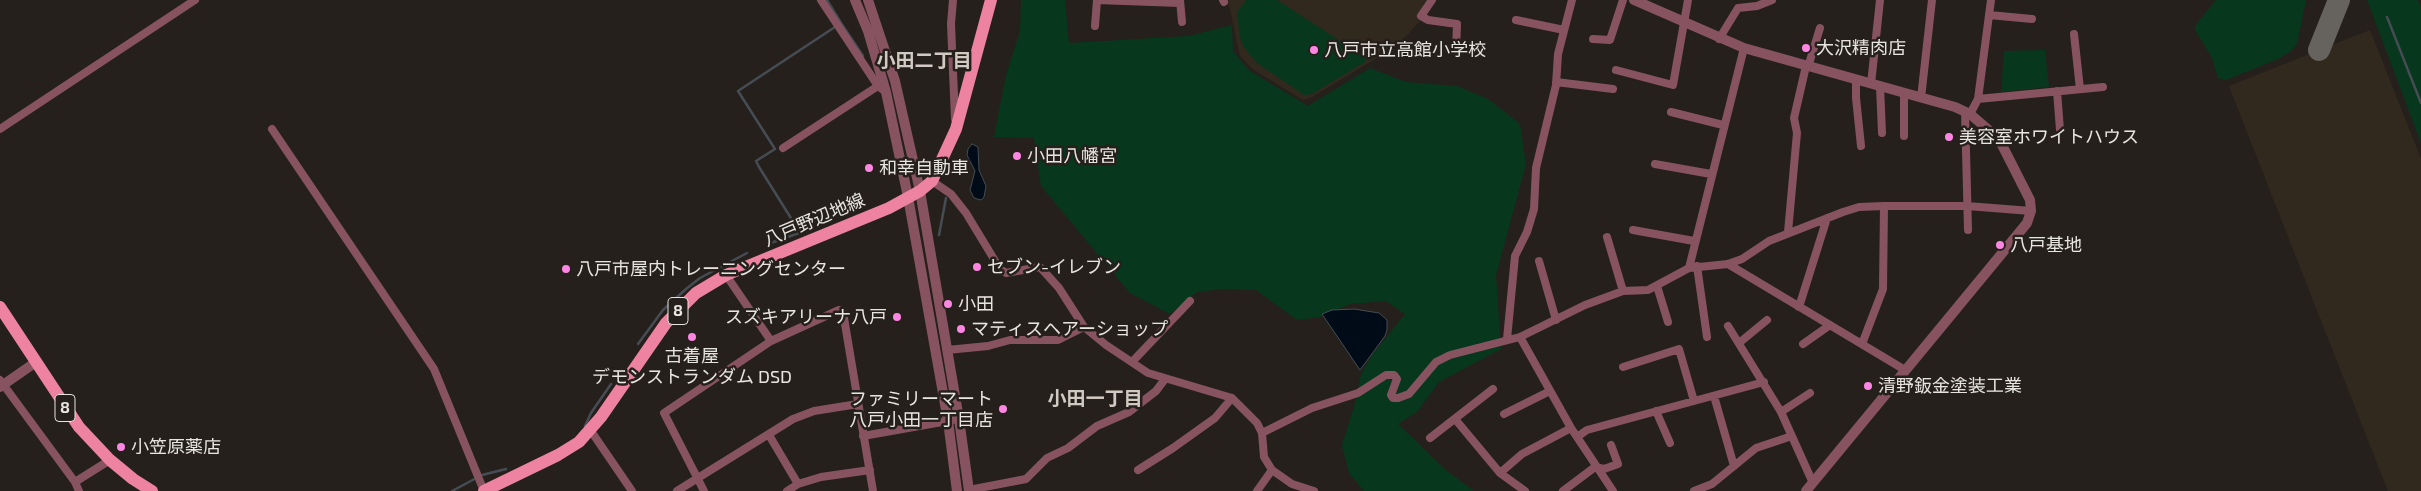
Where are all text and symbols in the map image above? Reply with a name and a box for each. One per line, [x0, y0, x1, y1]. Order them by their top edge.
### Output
place label: 大沢精肉店 [1816, 37, 1906, 59]
place label: 八戸市立高館小学校 [1324, 39, 1486, 61]
marker: 大沢精肉店 [1800, 42, 1812, 54]
marker: 八戸市立高館小学校 [1308, 44, 1320, 56]
district label: 小田二丁目 [877, 50, 971, 72]
place label: 美容室ホワイトハウス [1959, 126, 2139, 148]
marker: 美容室ホワイトハウス [1943, 131, 1955, 143]
place label: 小田八幡宮 [1027, 145, 1117, 167]
marker: 小田八幡宮 [1011, 150, 1023, 162]
place label: 和幸自動車 [879, 157, 969, 179]
marker: 和幸自動車 [863, 162, 875, 174]
street label: 八戸野辺地線 [760, 189, 868, 251]
place label: 八戸基地 [2010, 234, 2082, 256]
marker: 八戸基地 [1994, 239, 2006, 251]
place label: セブン-イレブン [987, 256, 1121, 278]
place label: 八戸市屋内トレーニングセンター [576, 258, 846, 280]
marker: セブン-イレブン [971, 261, 983, 273]
marker: 八戸市屋内トレーニングセンター [560, 263, 572, 275]
place label: 小田 [958, 293, 994, 315]
road number: 8 [668, 298, 688, 324]
marker: 小田 [942, 298, 954, 310]
place label: スズキアリーナ八戸 [725, 306, 887, 328]
marker: スズキアリーナ八戸 [891, 311, 903, 323]
place label: マティスヘアーショップ [971, 318, 1168, 340]
marker: マティスヘアーショップ [955, 323, 967, 335]
marker: 古着屋 デモンストランダム DSD [686, 331, 698, 343]
place label: 古着屋 デモンストランダム DSD [592, 345, 792, 388]
place label: 清野鈑金塗装工業 [1878, 375, 2022, 397]
marker: 清野鈑金塗装工業 [1862, 380, 1874, 392]
place label: ファミリーマート 八戸小田一丁目店 [849, 388, 993, 430]
district label: 小田一丁目 [1048, 388, 1142, 410]
road number: 8 [55, 394, 75, 422]
marker: ファミリーマート 八戸小田一丁目店 [997, 403, 1009, 415]
place label: 小笠原薬店 [131, 436, 221, 458]
marker: 小笠原薬店 [115, 441, 127, 453]

